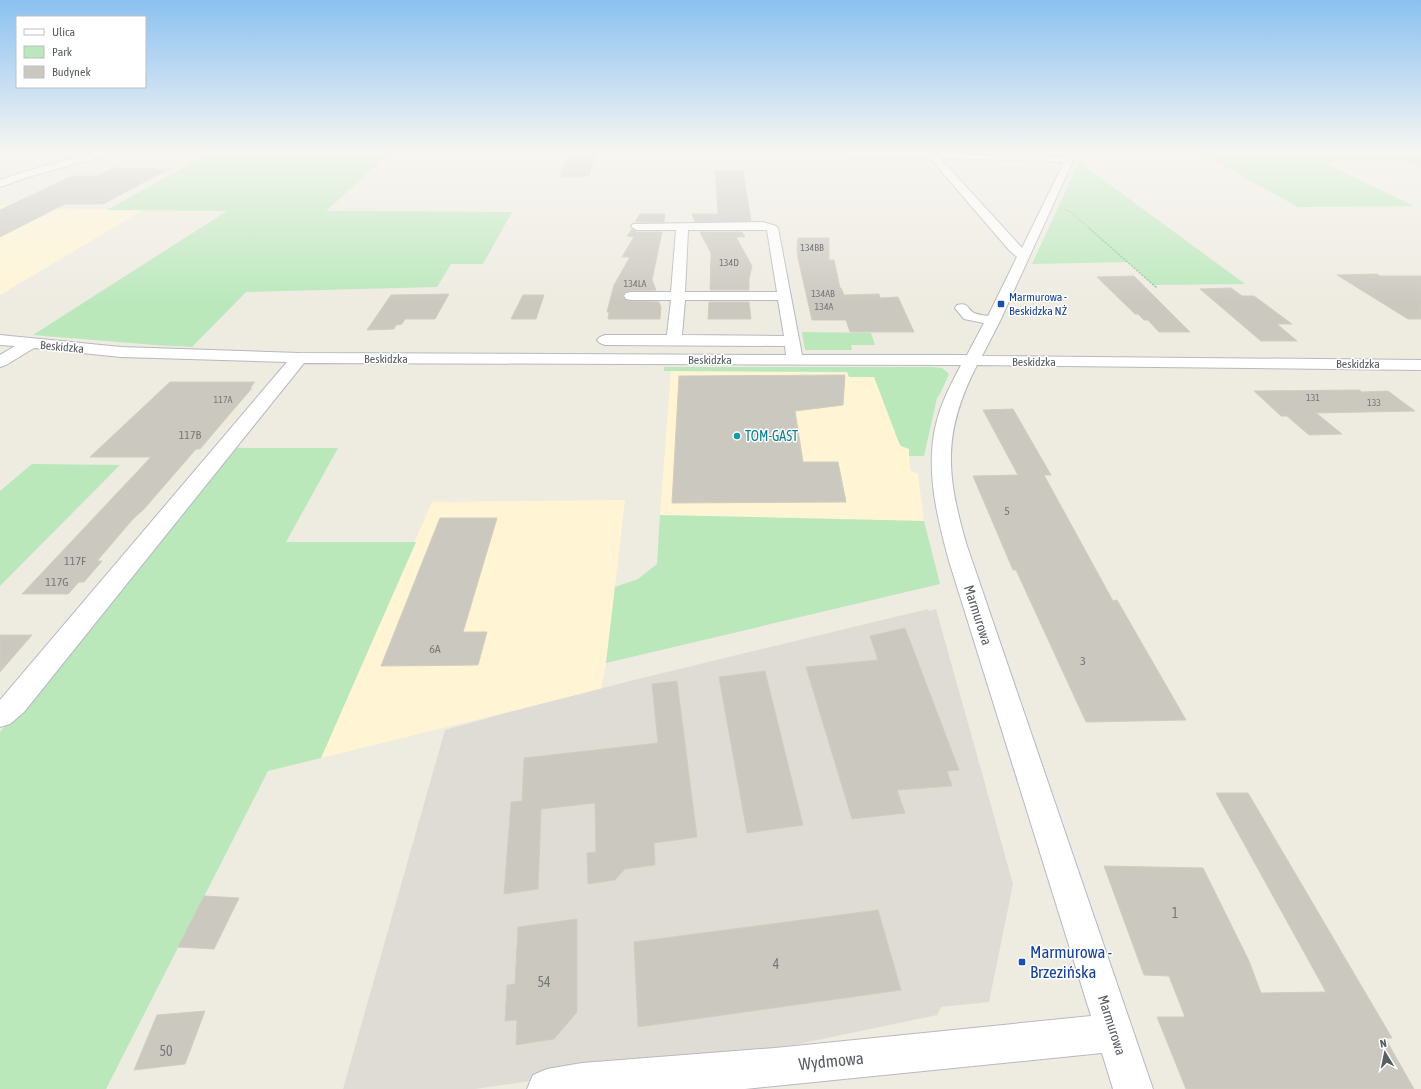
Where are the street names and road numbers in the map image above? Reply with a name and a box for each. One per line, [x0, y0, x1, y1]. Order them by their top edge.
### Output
street label: Beskidzka [40, 338, 84, 356]
street label: Beskidzka [364, 352, 408, 366]
street label: Beskidzka [688, 353, 732, 367]
street label: Beskidzka [1012, 355, 1056, 369]
street label: Beskidzka [1336, 357, 1380, 371]
street label: Marmurowa [961, 583, 995, 647]
street label: Marmurowa [1095, 993, 1129, 1057]
street label: Wydmowa [798, 1048, 864, 1074]

